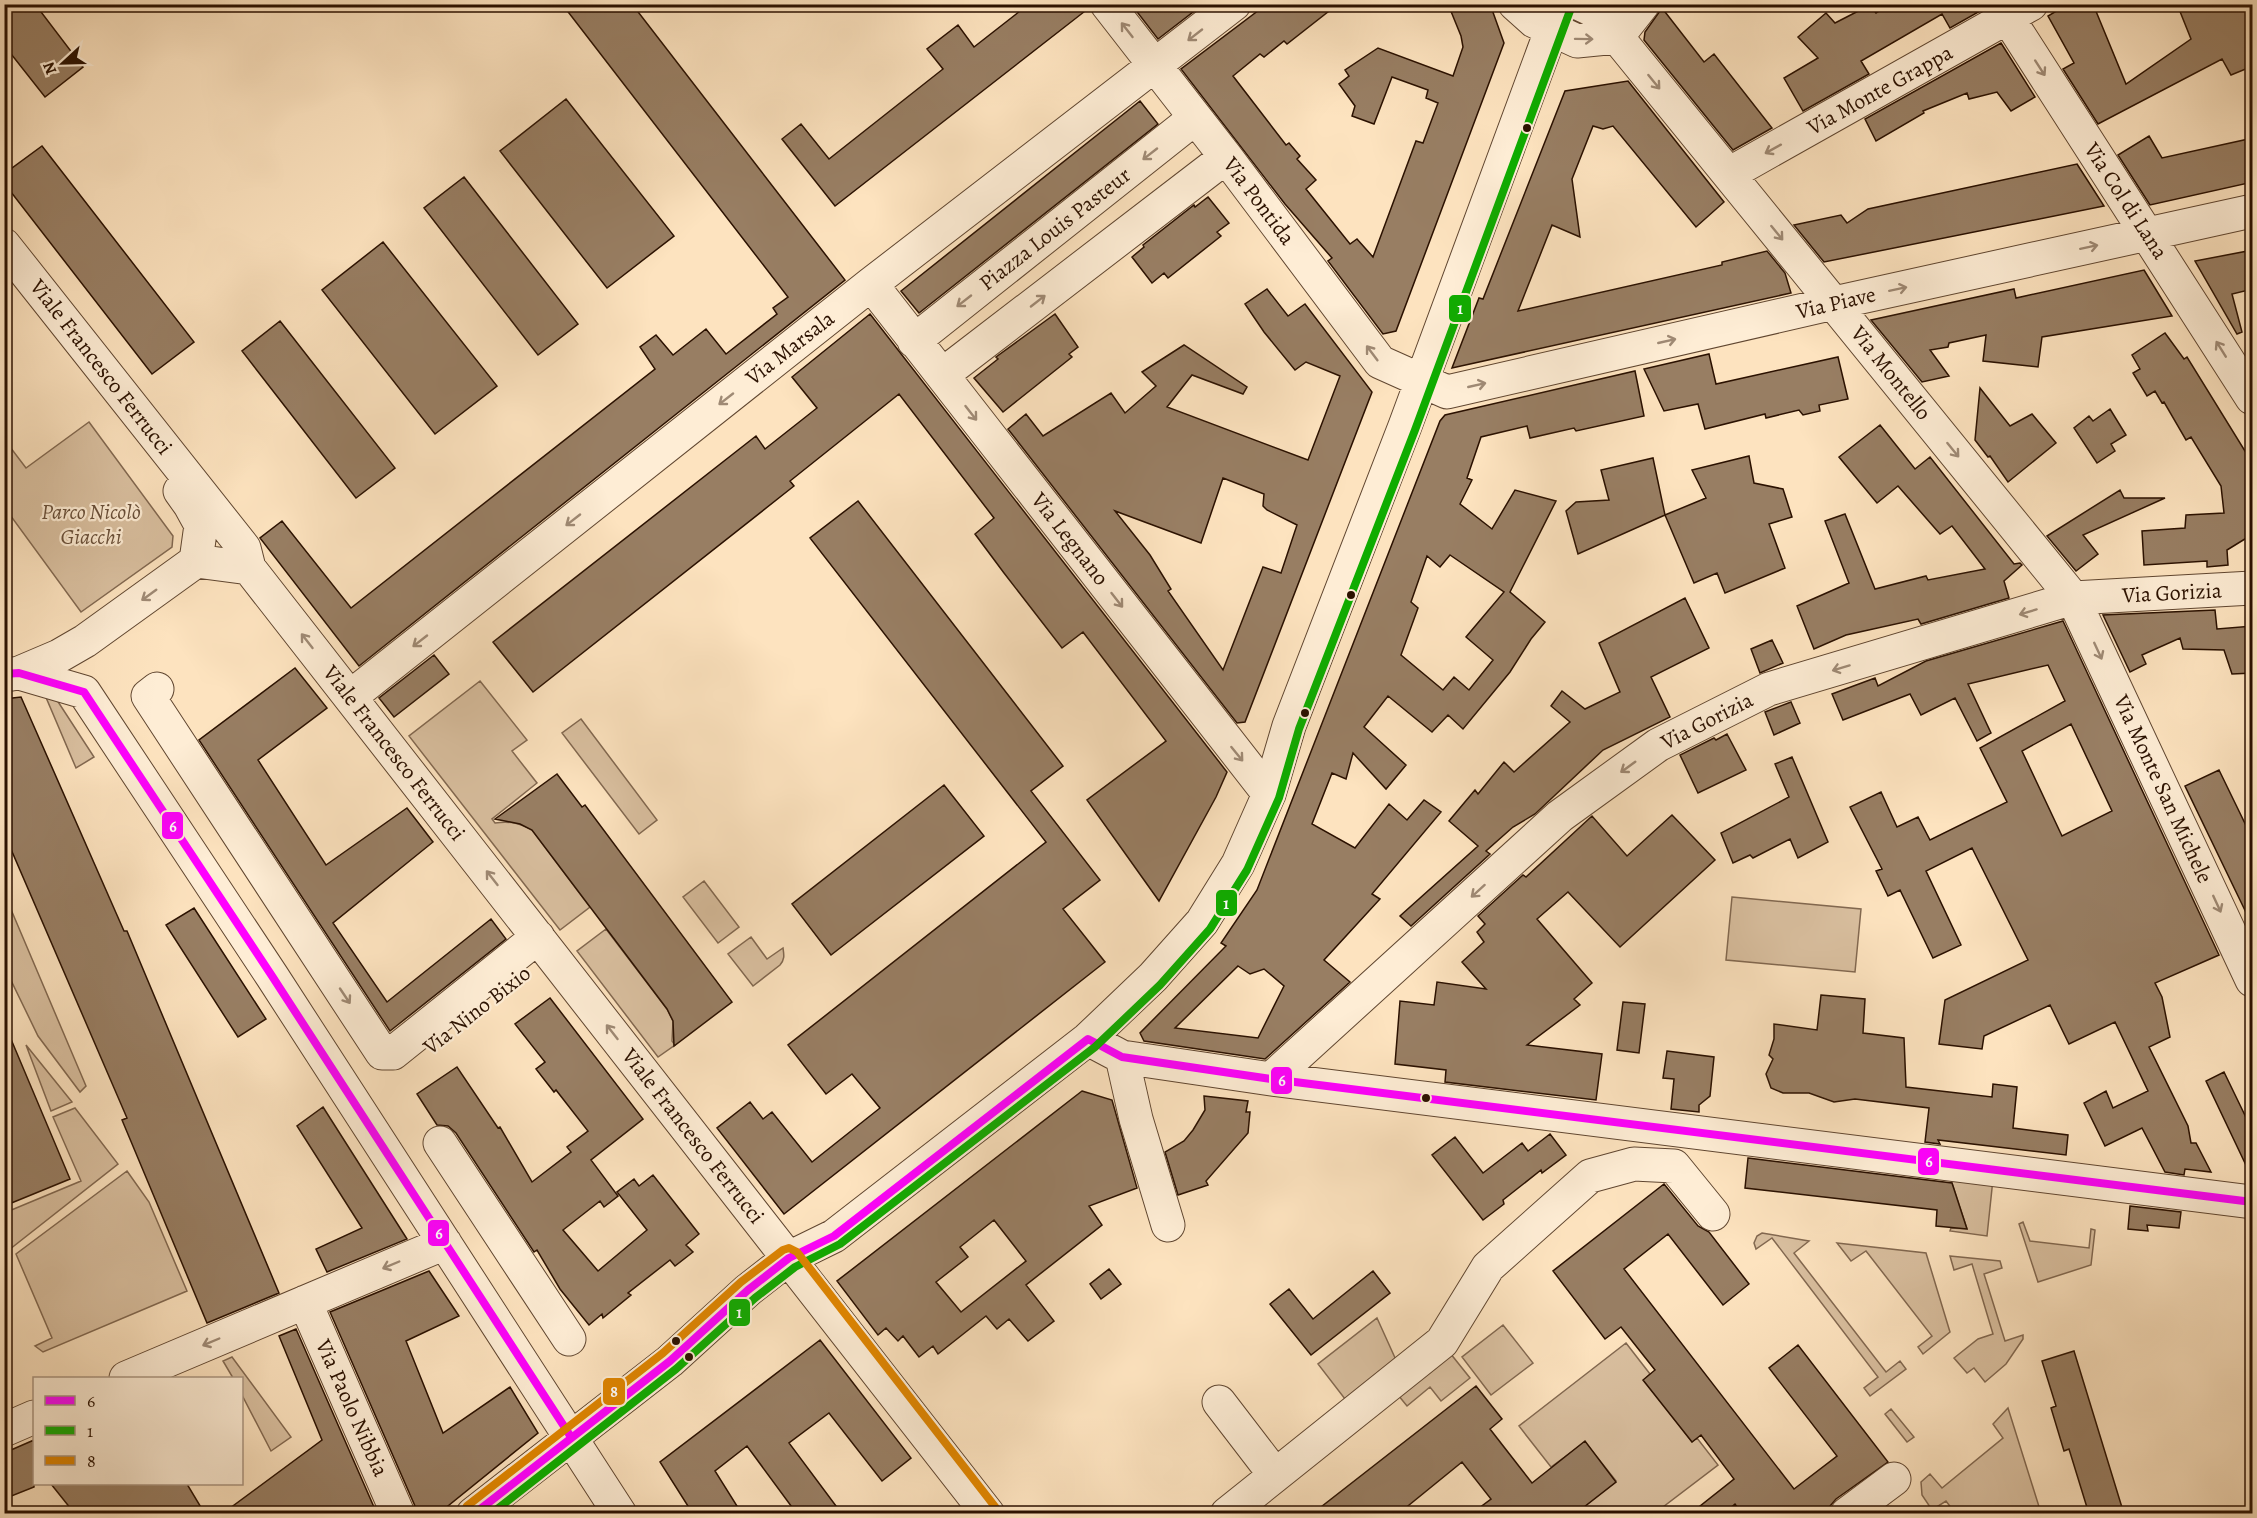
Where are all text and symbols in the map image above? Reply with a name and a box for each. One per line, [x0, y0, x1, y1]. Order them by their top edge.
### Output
one-way arrow [1121, 22, 1134, 38]
one-way arrow [1187, 29, 1203, 42]
north arrow [33, 33, 93, 93]
one-way arrow [1573, 33, 1593, 45]
street label: Via Monte Grappa [1801, 37, 1959, 143]
text: N [38, 58, 62, 78]
one-way arrow [2034, 59, 2046, 76]
one-way arrow [1647, 74, 1660, 90]
unlabelled marker [1521, 122, 1533, 134]
street label: Via Col di Lana [2077, 136, 2175, 266]
one-way arrow [1765, 144, 1783, 155]
one-way arrow [1142, 148, 1158, 161]
street label: Via Pontida [1215, 150, 1302, 252]
street label: Piazza Louis Pasteur [973, 160, 1137, 298]
one-way arrow [1770, 225, 1784, 240]
one-way arrow [2079, 241, 2098, 252]
street label: Viale Francesco Ferrucci [22, 272, 179, 461]
street label: Via Piave [1792, 279, 1879, 327]
one-way arrow [1888, 283, 1908, 294]
line badge: 1 [1448, 294, 1472, 323]
one-way arrow [956, 295, 972, 308]
one-way arrow [1030, 295, 1046, 308]
text: 1 [1457, 298, 1463, 320]
street label: Via Marsala [739, 303, 841, 393]
street label: Via Montello [1843, 319, 1938, 427]
one-way arrow [1658, 335, 1677, 347]
one-way arrow [2215, 341, 2227, 358]
one-way arrow [1366, 345, 1379, 361]
one-way arrow [1468, 379, 1487, 391]
one-way arrow [718, 393, 734, 406]
one-way arrow [965, 405, 978, 421]
one-way arrow [1946, 442, 1960, 457]
street label: Via Legnano [1024, 485, 1116, 592]
park label: Parco Nicolò Giacchi [41, 497, 141, 552]
one-way arrow [565, 514, 581, 527]
street label: Via Gorizia [2120, 575, 2223, 611]
one-way arrow [141, 589, 157, 601]
unlabelled marker [1345, 589, 1357, 601]
one-way arrow [1110, 592, 1123, 608]
one-way arrow [2019, 607, 2038, 618]
one-way arrow [301, 634, 313, 650]
one-way arrow [413, 635, 429, 648]
one-way arrow [2093, 642, 2105, 660]
street label: Viale Francesco Ferrucci [315, 658, 472, 847]
one-way arrow [1832, 663, 1851, 674]
street label: Via Gorizia [1655, 685, 1759, 757]
street label: Via Monte San Michele [2106, 689, 2220, 888]
unlabelled marker [1299, 707, 1311, 719]
one-way arrow [1230, 746, 1244, 761]
one-way arrow [1620, 760, 1636, 773]
line badge: 6 [161, 811, 184, 840]
text: 6 [169, 816, 177, 838]
one-way arrow [485, 870, 498, 886]
one-way arrow [1471, 884, 1486, 898]
line badge: 1 [1215, 889, 1238, 917]
text: 1 [1223, 893, 1229, 915]
one-way arrow [2211, 894, 2223, 912]
street label: Via Nino Bixio [416, 958, 537, 1062]
one-way arrow [338, 988, 351, 1005]
one-way arrow [605, 1024, 618, 1040]
street label: Viale Francesco Ferrucci [614, 1041, 771, 1230]
line badge: 6 [1270, 1066, 1293, 1095]
text: 6 [1278, 1070, 1286, 1092]
unlabelled marker [1420, 1092, 1432, 1104]
line badge: 6 [1917, 1147, 1940, 1176]
text: 6 [1925, 1151, 1933, 1173]
line badge: 6 [427, 1219, 450, 1247]
text: 6 [435, 1223, 443, 1245]
one-way arrow [382, 1260, 400, 1271]
line badge: 1 [728, 1298, 751, 1327]
text: 1 [736, 1302, 742, 1324]
street label: Via Paolo Nibbia [308, 1334, 396, 1482]
unlabelled marker [670, 1335, 682, 1347]
one-way arrow [203, 1337, 221, 1348]
unlabelled marker [683, 1351, 695, 1363]
legend [33, 1377, 243, 1485]
line badge: 8 [602, 1377, 626, 1406]
text: 8 [610, 1381, 618, 1403]
text: 6 [87, 1389, 95, 1413]
text: 1 [87, 1419, 93, 1443]
text: 8 [87, 1449, 96, 1473]

